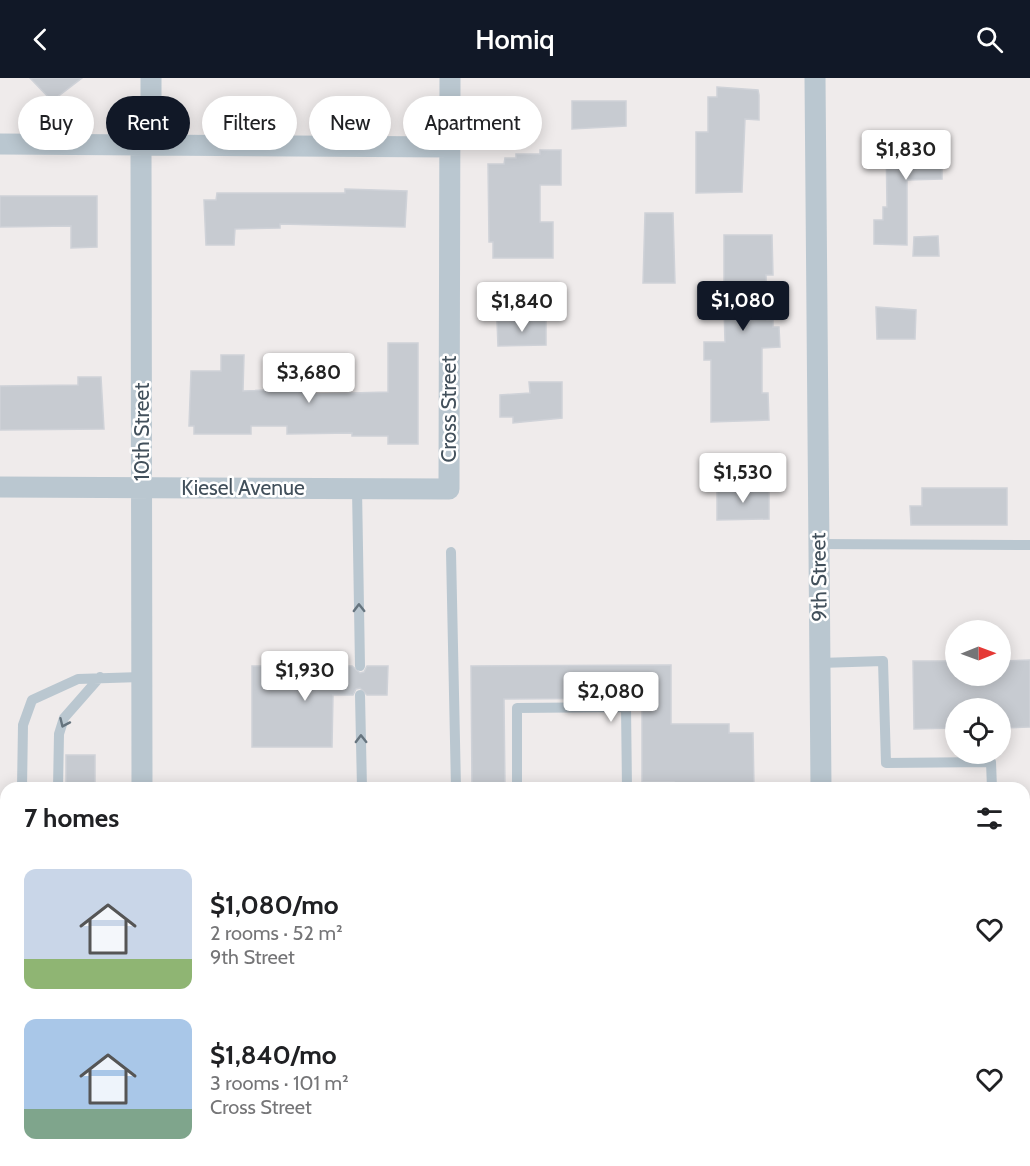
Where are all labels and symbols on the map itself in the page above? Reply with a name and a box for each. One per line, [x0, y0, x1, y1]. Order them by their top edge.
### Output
pin: $1,830 [857, 130, 955, 181]
pin: $1,080 [694, 281, 792, 332]
pin: $1,840 [473, 282, 571, 333]
pin: $3,680 [260, 353, 358, 404]
street label: Cross Street [436, 356, 461, 462]
street label: 10th Street [129, 383, 154, 481]
pin: $1,530 [694, 453, 792, 504]
street label: Kiesel Avenue [181, 475, 305, 500]
street label: 9th Street [805, 532, 832, 622]
one-way arrow [353, 603, 366, 612]
north arrow [945, 620, 1011, 686]
pin: $1,930 [256, 651, 354, 702]
pin: $2,080 [562, 672, 660, 723]
one-way arrow [59, 716, 71, 727]
one-way arrow [355, 735, 367, 744]

